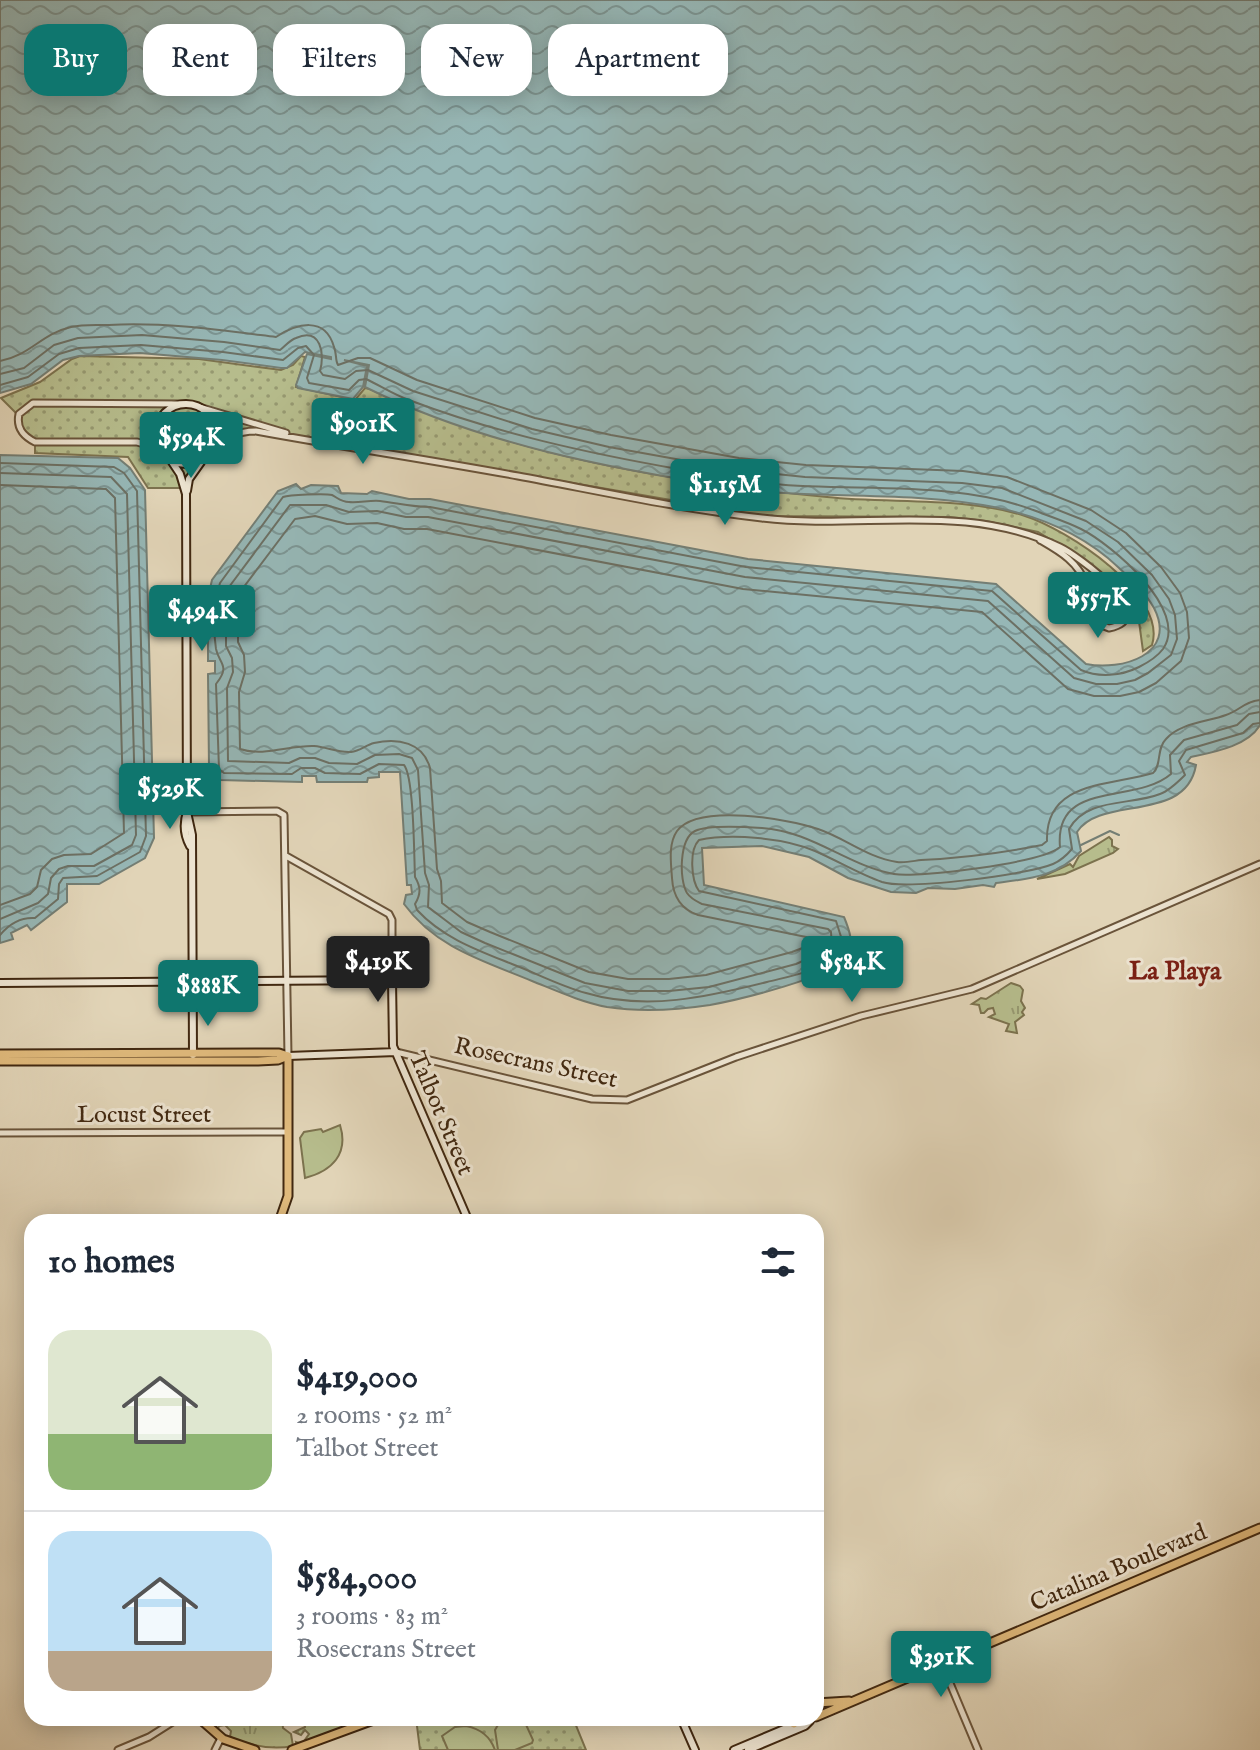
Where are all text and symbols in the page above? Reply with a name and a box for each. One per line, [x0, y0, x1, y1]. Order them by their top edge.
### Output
chip: Buy [24, 24, 127, 96]
chip: Rent [143, 24, 257, 96]
chip: Filters [273, 24, 405, 96]
chip: New [421, 24, 532, 96]
chip: Apartment [548, 24, 728, 96]
pin: $901K [307, 398, 419, 466]
text: $901K [330, 407, 396, 440]
pin: $594K [135, 412, 247, 480]
text: $594K [158, 421, 224, 454]
pin: $1.15M [660, 459, 790, 527]
text: $1.15M [688, 468, 762, 501]
pin: $557K [1042, 572, 1154, 640]
text: $557K [1066, 581, 1130, 614]
pin: $494K [146, 585, 258, 653]
text: $494K [167, 594, 237, 627]
pin: $529K [114, 763, 226, 831]
text: $529K [137, 772, 203, 805]
pin: $419K [322, 936, 434, 1004]
pin: $584K [796, 936, 908, 1004]
text: $419K [345, 945, 411, 978]
text: $584K [819, 945, 885, 978]
district label: La Playa [1129, 955, 1222, 988]
pin: $888K [152, 960, 264, 1028]
text: $888K [176, 969, 240, 1002]
street label: Rosecrans Street [451, 1031, 620, 1096]
street label: Talbot Street [401, 1047, 481, 1180]
street label: Locust Street [77, 1100, 211, 1131]
icon: filters [756, 1240, 800, 1284]
text: 10 homes [48, 1241, 175, 1284]
text: $419,000 [296, 1356, 418, 1399]
icon: home [112, 1362, 208, 1458]
text: 2 rooms · 52 m² [296, 1399, 452, 1432]
text: Talbot Street [296, 1432, 438, 1465]
street label: Catalina Boulevard [1026, 1517, 1212, 1620]
text: $584,000 [296, 1557, 417, 1600]
icon: home [112, 1563, 208, 1659]
text: 3 rooms · 83 m² [296, 1600, 448, 1633]
pin: $391K [885, 1631, 997, 1699]
text: Rosecrans Street [296, 1633, 476, 1666]
text: $391K [909, 1640, 973, 1673]

